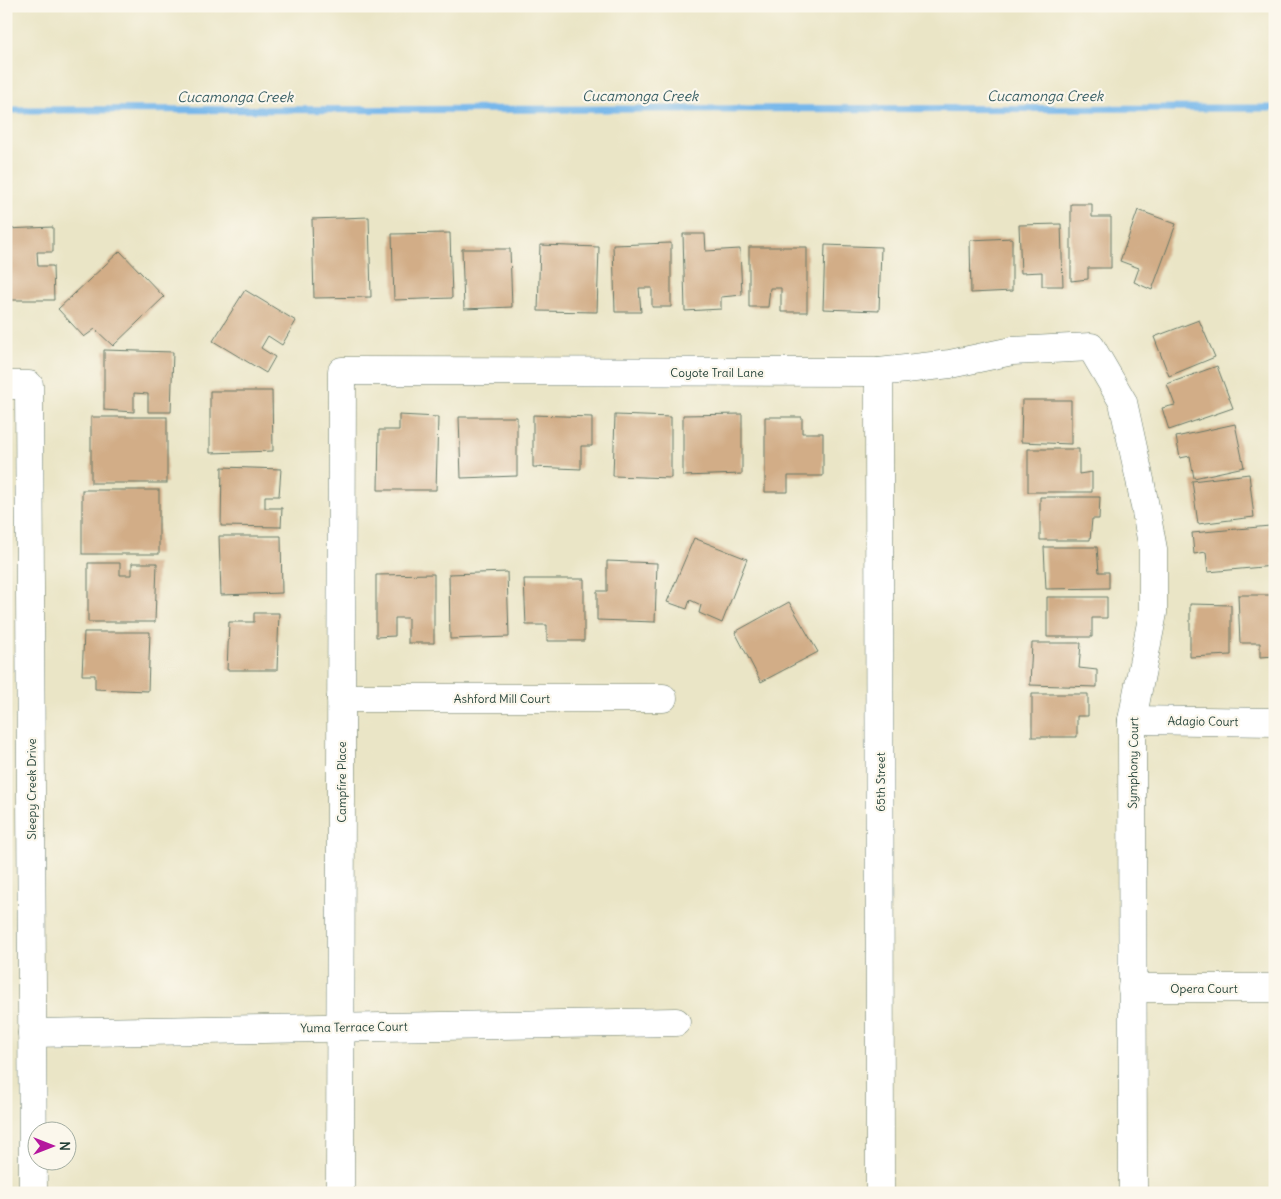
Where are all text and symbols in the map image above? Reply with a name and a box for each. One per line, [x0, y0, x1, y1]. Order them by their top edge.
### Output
water label: Cucamonga Creek [582, 87, 699, 105]
water label: Cucamonga Creek [987, 87, 1104, 105]
water label: Cucamonga Creek [177, 88, 294, 106]
street label: Coyote Trail Lane [670, 365, 764, 380]
street label: Ashford Mill Court [454, 691, 550, 706]
street label: Adagio Court [1167, 713, 1239, 729]
street label: Symphony Court [1125, 717, 1141, 809]
street label: Sleepy Creek Drive [24, 738, 39, 840]
street label: Campfire Place [334, 741, 349, 823]
street label: 65th Street [873, 752, 888, 812]
street label: Opera Court [1170, 981, 1238, 996]
street label: Yuma Terrace Court [300, 1019, 408, 1035]
north arrow [28, 1122, 78, 1172]
text: N [56, 1141, 74, 1151]

